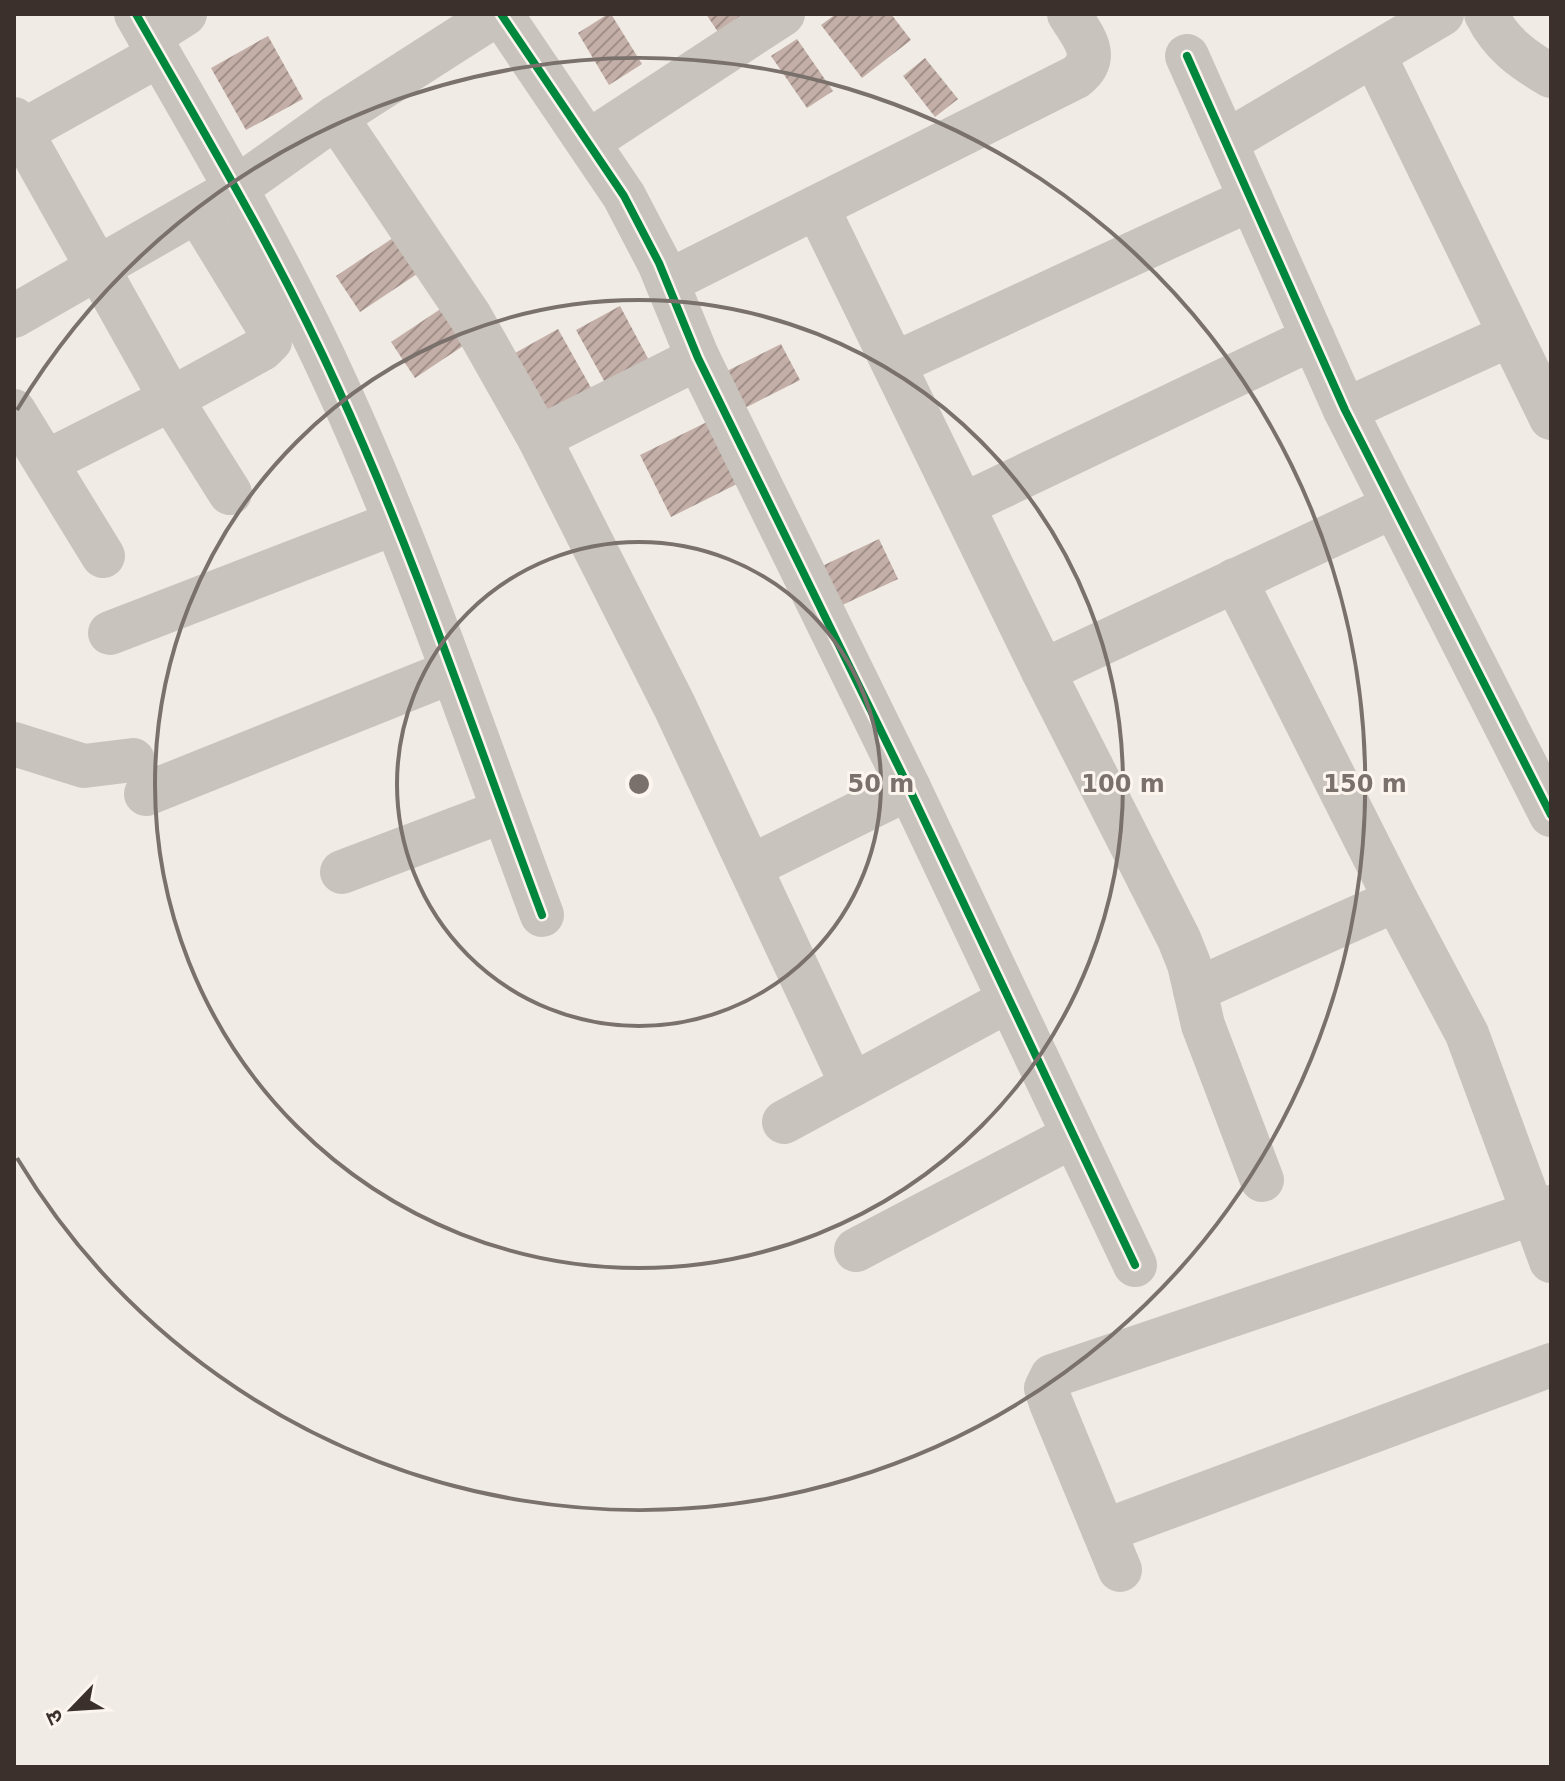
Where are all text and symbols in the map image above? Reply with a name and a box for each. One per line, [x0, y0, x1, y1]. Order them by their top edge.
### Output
centre of rings [625, 770, 653, 798]
text: 50 m [848, 770, 914, 798]
text: 100 m [1081, 770, 1165, 798]
text: 150 m [1323, 770, 1407, 798]
north arrow [32, 1669, 112, 1749]
text: उ [40, 1705, 68, 1728]

